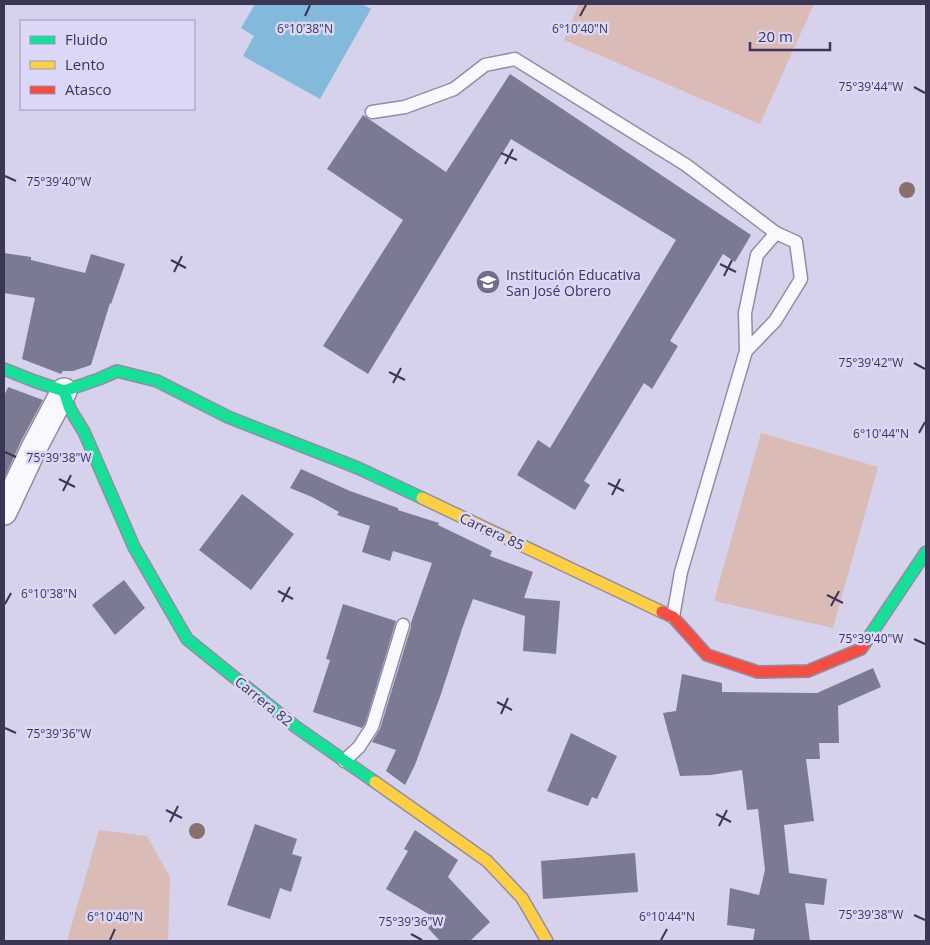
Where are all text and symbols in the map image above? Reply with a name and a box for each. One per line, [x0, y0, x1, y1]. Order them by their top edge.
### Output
legend [20, 20, 195, 110]
text: 6°10'38"N [277, 20, 333, 37]
text: 6°10'40"N [552, 20, 608, 37]
scale bar [750, 20, 830, 52]
text: 20 m [758, 26, 793, 46]
text: Fluido [65, 29, 108, 49]
text: Lento [65, 54, 105, 74]
text: 75°39'44"W [839, 78, 903, 95]
text: Atasco [65, 79, 112, 99]
text: 75°39'40"W [27, 173, 91, 190]
place label: Institución Educativa San José Obrero [506, 265, 641, 300]
school or university icon: Institución Educativa San José Obrero [475, 269, 501, 295]
text: 75°39'42"W [839, 354, 903, 371]
text: 6°10'44"N [853, 425, 909, 442]
text: 75°39'38"W [27, 449, 91, 466]
street label: Carrera 85 [457, 508, 527, 554]
text: 6°10'38"N [21, 585, 77, 602]
text: 75°39'40"W [839, 630, 903, 647]
street label: Carrera 82 [231, 672, 297, 730]
text: 75°39'36"W [27, 725, 91, 742]
text: 75°39'38"W [839, 906, 903, 923]
text: 6°10'40"N [87, 908, 143, 925]
text: 6°10'44"N [639, 908, 695, 925]
text: 75°39'36"W [379, 913, 443, 930]

